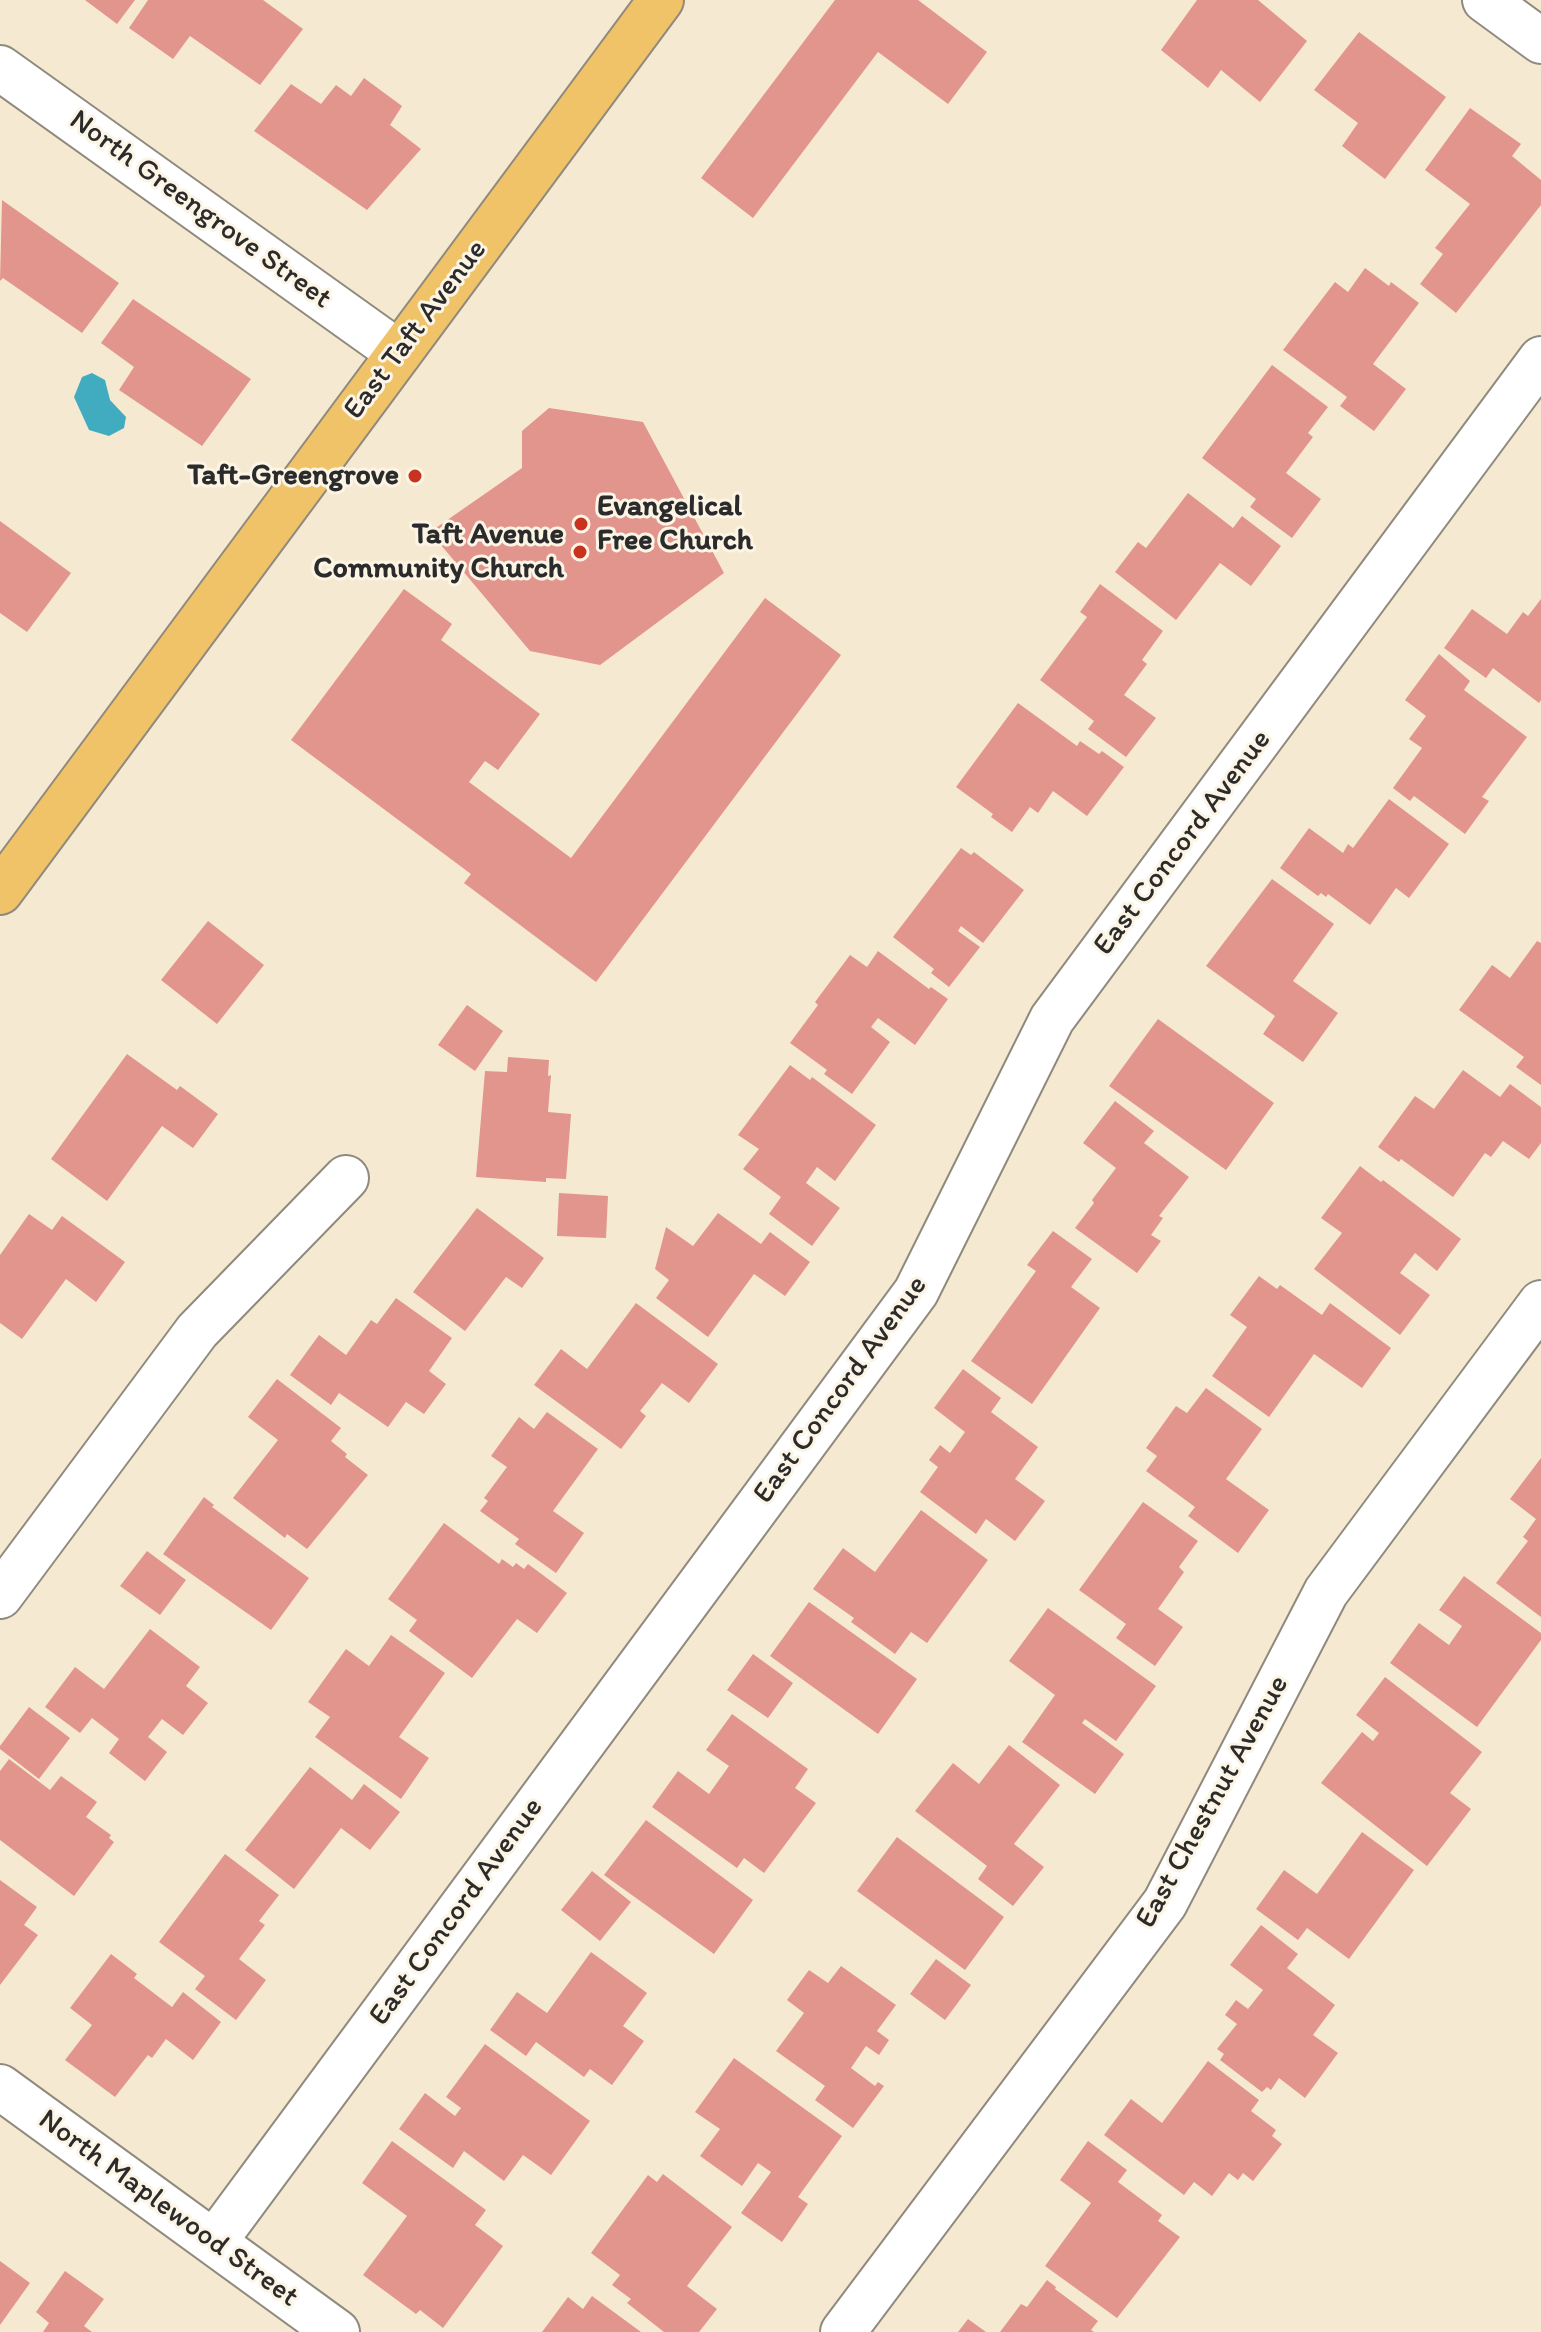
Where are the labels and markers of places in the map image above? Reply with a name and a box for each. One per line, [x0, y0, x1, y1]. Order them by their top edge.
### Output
place label: Taft-Greengrove [187, 458, 399, 494]
marker: Taft-Greengrove [406, 467, 424, 485]
place label: Evangelical Free Church [597, 489, 753, 560]
marker: Evangelical Free Church [572, 515, 590, 533]
place label: Taft Avenue Community Church [313, 517, 564, 588]
marker: Taft Avenue Community Church [571, 543, 589, 561]

